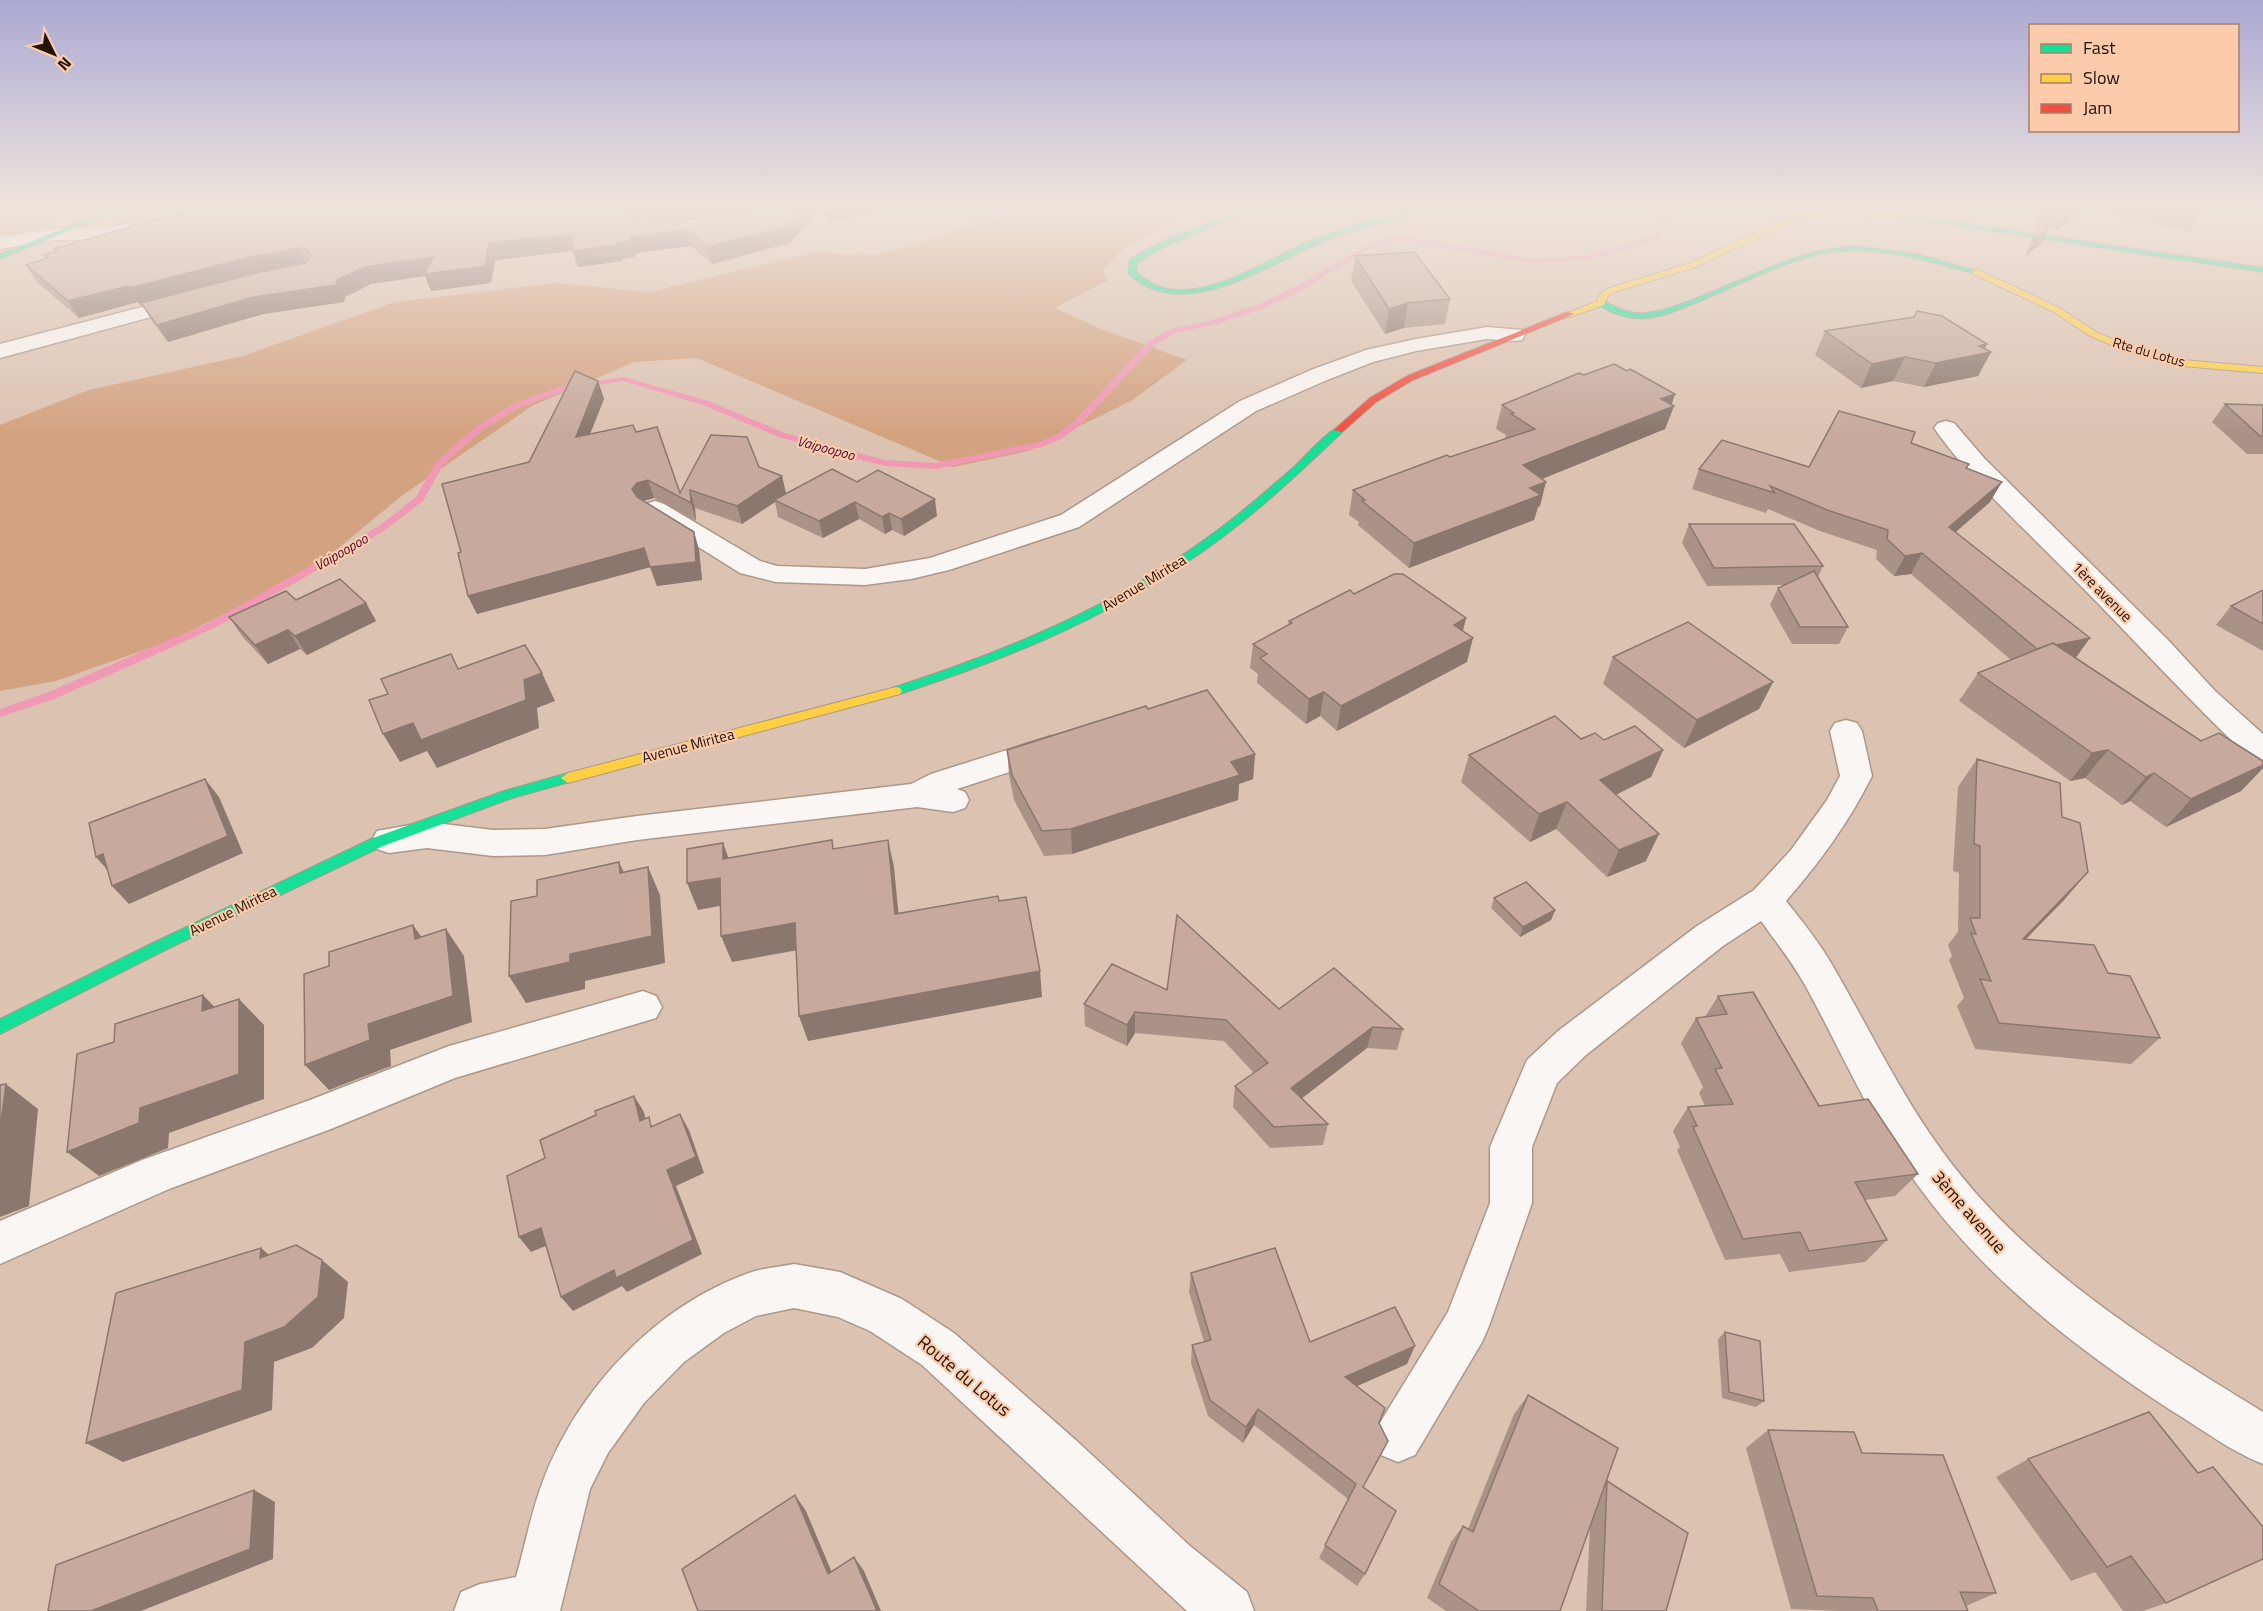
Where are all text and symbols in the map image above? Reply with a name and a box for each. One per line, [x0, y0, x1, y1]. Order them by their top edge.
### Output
north arrow [24, 24, 84, 84]
legend [2029, 24, 2239, 132]
text: Fast [2083, 34, 2116, 61]
text: N [52, 52, 78, 76]
text: Slow [2083, 64, 2120, 91]
text: Jam [2083, 94, 2112, 121]
street label: Rte du Lotus [2110, 331, 2188, 372]
water label: Vaipoopoo [795, 430, 858, 466]
water label: Vaipoopoo [310, 527, 372, 575]
street label: Avenue Miritea [1097, 548, 1191, 617]
street label: 1ère avenue [2067, 556, 2138, 627]
street label: Avenue Miritea [639, 722, 737, 769]
street label: Avenue Miritea [185, 879, 281, 942]
street label: 3ème avenue [1926, 1164, 2013, 1259]
street label: Route du Lotus [912, 1328, 1017, 1423]

